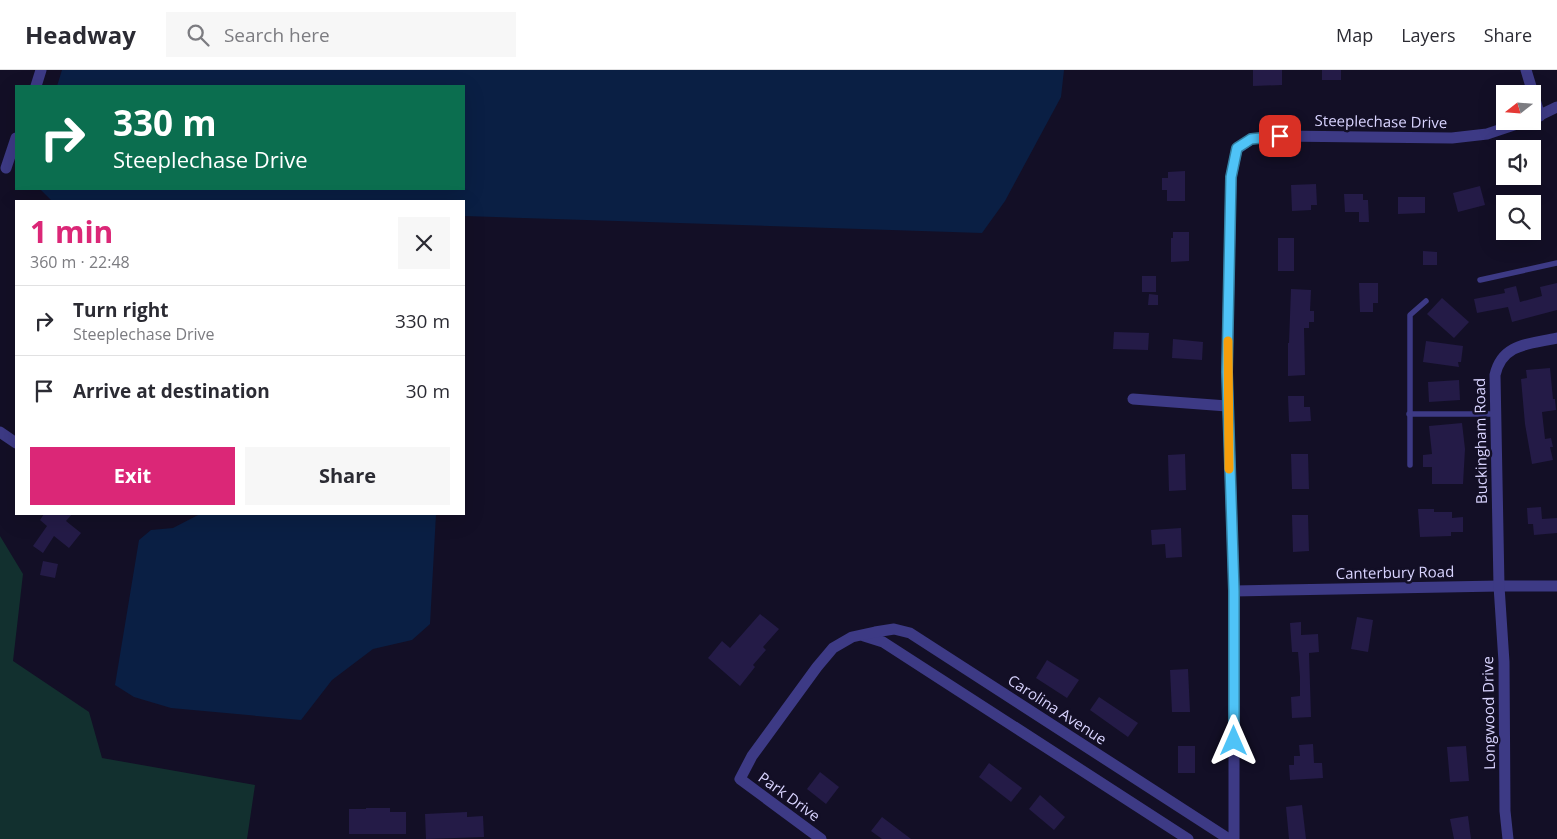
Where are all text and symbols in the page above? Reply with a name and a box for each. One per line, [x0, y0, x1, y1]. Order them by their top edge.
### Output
search box [166, 12, 516, 57]
text: Headway [25, 18, 136, 51]
icon: search [184, 21, 212, 49]
text: Search here [224, 22, 330, 48]
text: Map [1336, 23, 1373, 47]
text: Layers [1401, 23, 1456, 47]
text: Share [1484, 23, 1532, 47]
north arrow [1496, 85, 1541, 130]
map controls [1496, 85, 1541, 240]
text: 330 m [113, 99, 217, 146]
icon: right [30, 105, 95, 170]
street label: Steeplechase Drive [1314, 110, 1448, 132]
pin [1259, 115, 1301, 157]
icon: arrive [1266, 122, 1294, 150]
button: sound [1496, 140, 1541, 185]
text: Steeplechase Drive [113, 144, 308, 174]
button: search [1496, 195, 1541, 240]
text: 1 min [30, 211, 113, 252]
button: close [398, 217, 450, 269]
text: 360 m · 22:48 [30, 251, 130, 273]
text: Turn right [73, 297, 168, 323]
icon: right [30, 307, 58, 335]
text: 330 m [395, 308, 450, 334]
text: Steeplechase Drive [73, 323, 215, 345]
icon: arrive [30, 377, 58, 405]
text: Arrive at destination [73, 378, 270, 404]
text: 30 m [406, 378, 450, 404]
street label: Buckingham Road [1469, 378, 1491, 504]
button: Exit [30, 447, 235, 505]
button: Share [245, 447, 450, 505]
street label: Canterbury Road [1336, 561, 1454, 583]
street label: Longwood Drive [1477, 656, 1499, 770]
street label: Carolina Avenue [1004, 670, 1111, 749]
position arrow [1207, 714, 1259, 766]
street label: Park Drive [755, 767, 825, 825]

